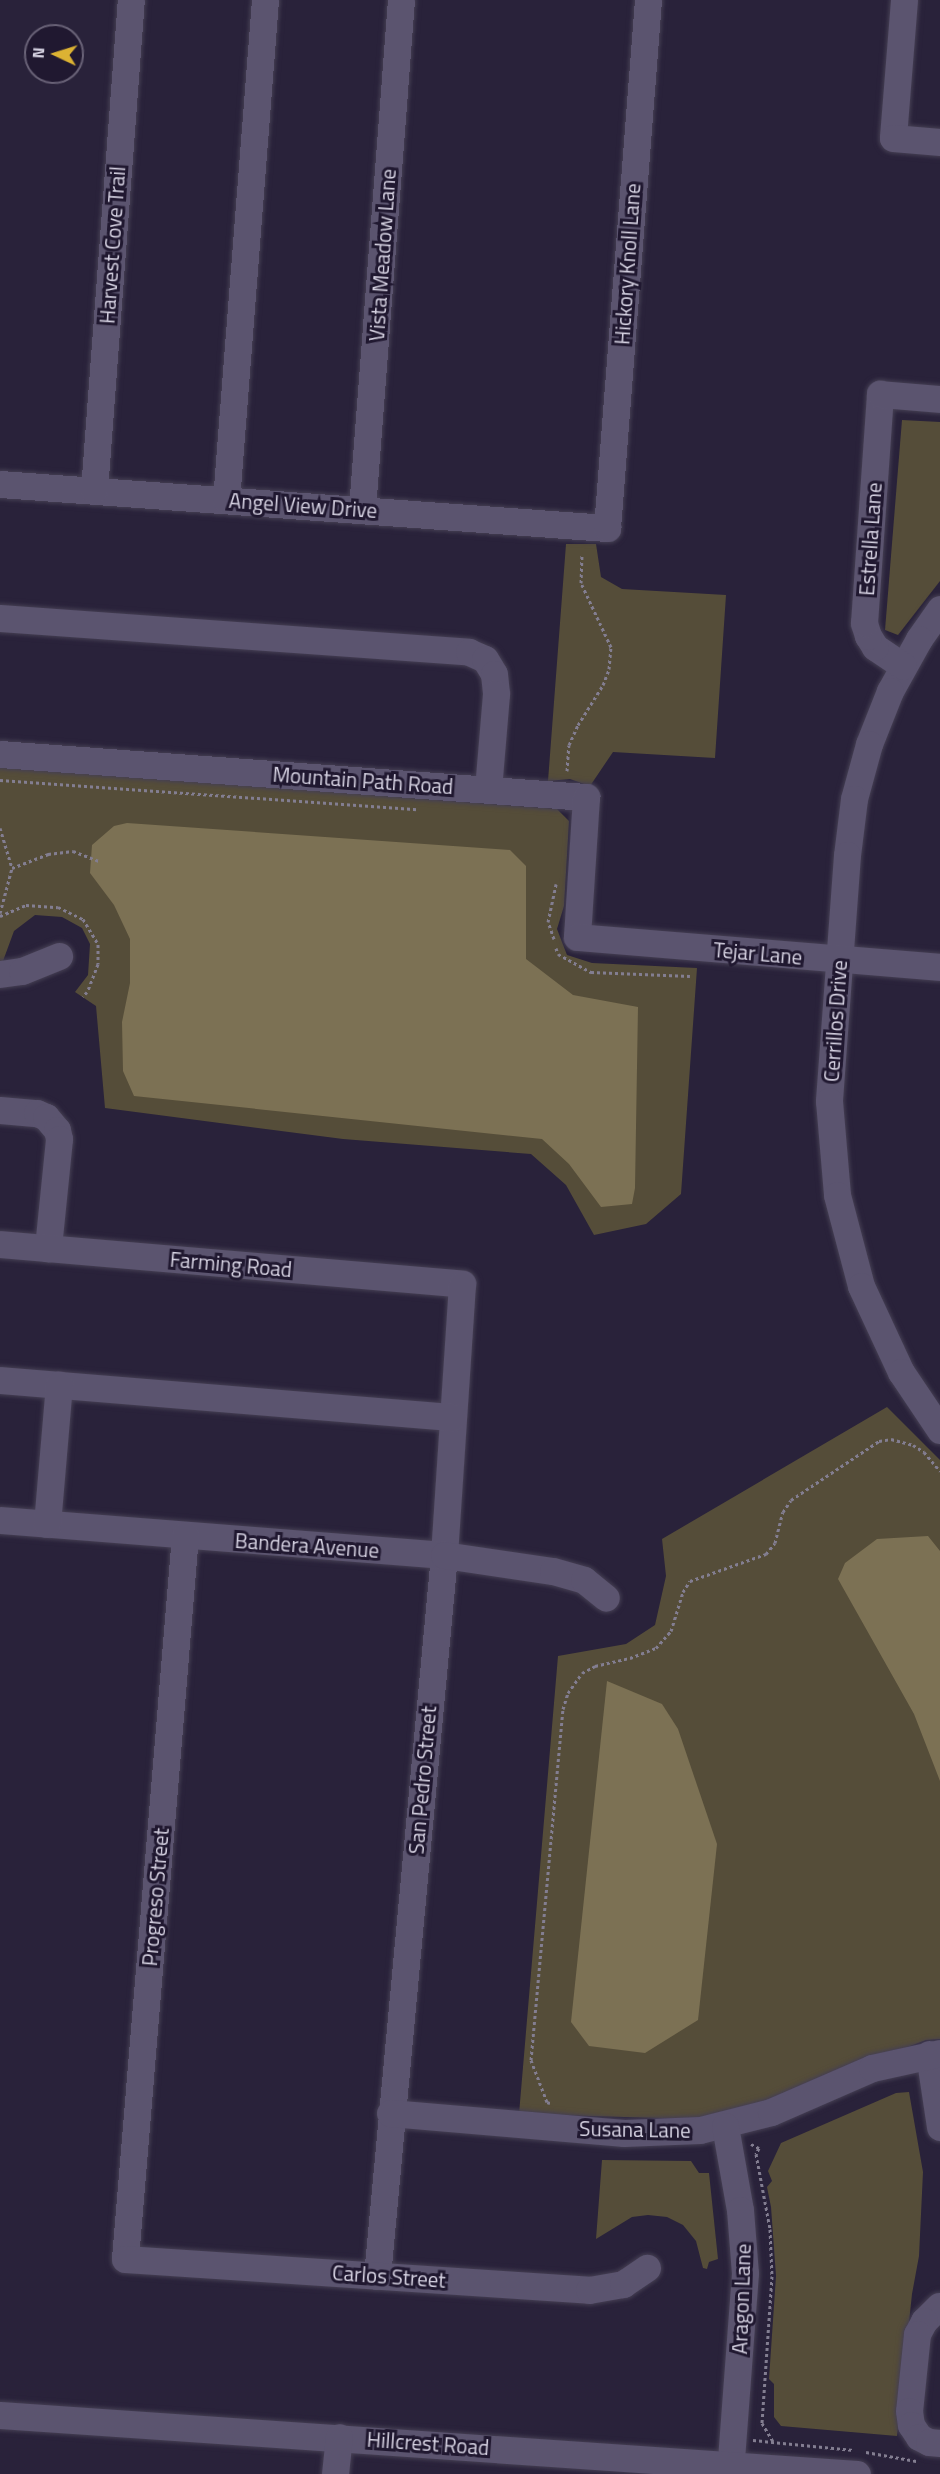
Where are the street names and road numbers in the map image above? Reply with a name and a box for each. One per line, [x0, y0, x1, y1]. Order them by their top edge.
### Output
street label: Harvest Cove Trail [94, 165, 130, 325]
street label: Vista Meadow Lane [363, 168, 401, 342]
street label: Hickory Knoll Lane [609, 182, 645, 346]
street label: Estrella Lane [853, 481, 887, 597]
street label: Angel View Drive [228, 487, 378, 523]
street label: Mountain Path Road [272, 761, 454, 799]
street label: Tejar Lane [712, 937, 804, 969]
street label: Cerrillos Drive [818, 959, 852, 1083]
street label: Farming Road [169, 1246, 293, 1282]
street label: Bandera Avenue [234, 1527, 380, 1563]
street label: San Pedro Street [403, 1705, 441, 1855]
street label: Progreso Street [136, 1827, 174, 1967]
street label: Susana Lane [579, 2115, 691, 2143]
street label: Aragon Lane [726, 2243, 756, 2355]
street label: Carlos Street [331, 2259, 447, 2293]
street label: Hillcrest Road [366, 2426, 490, 2460]

